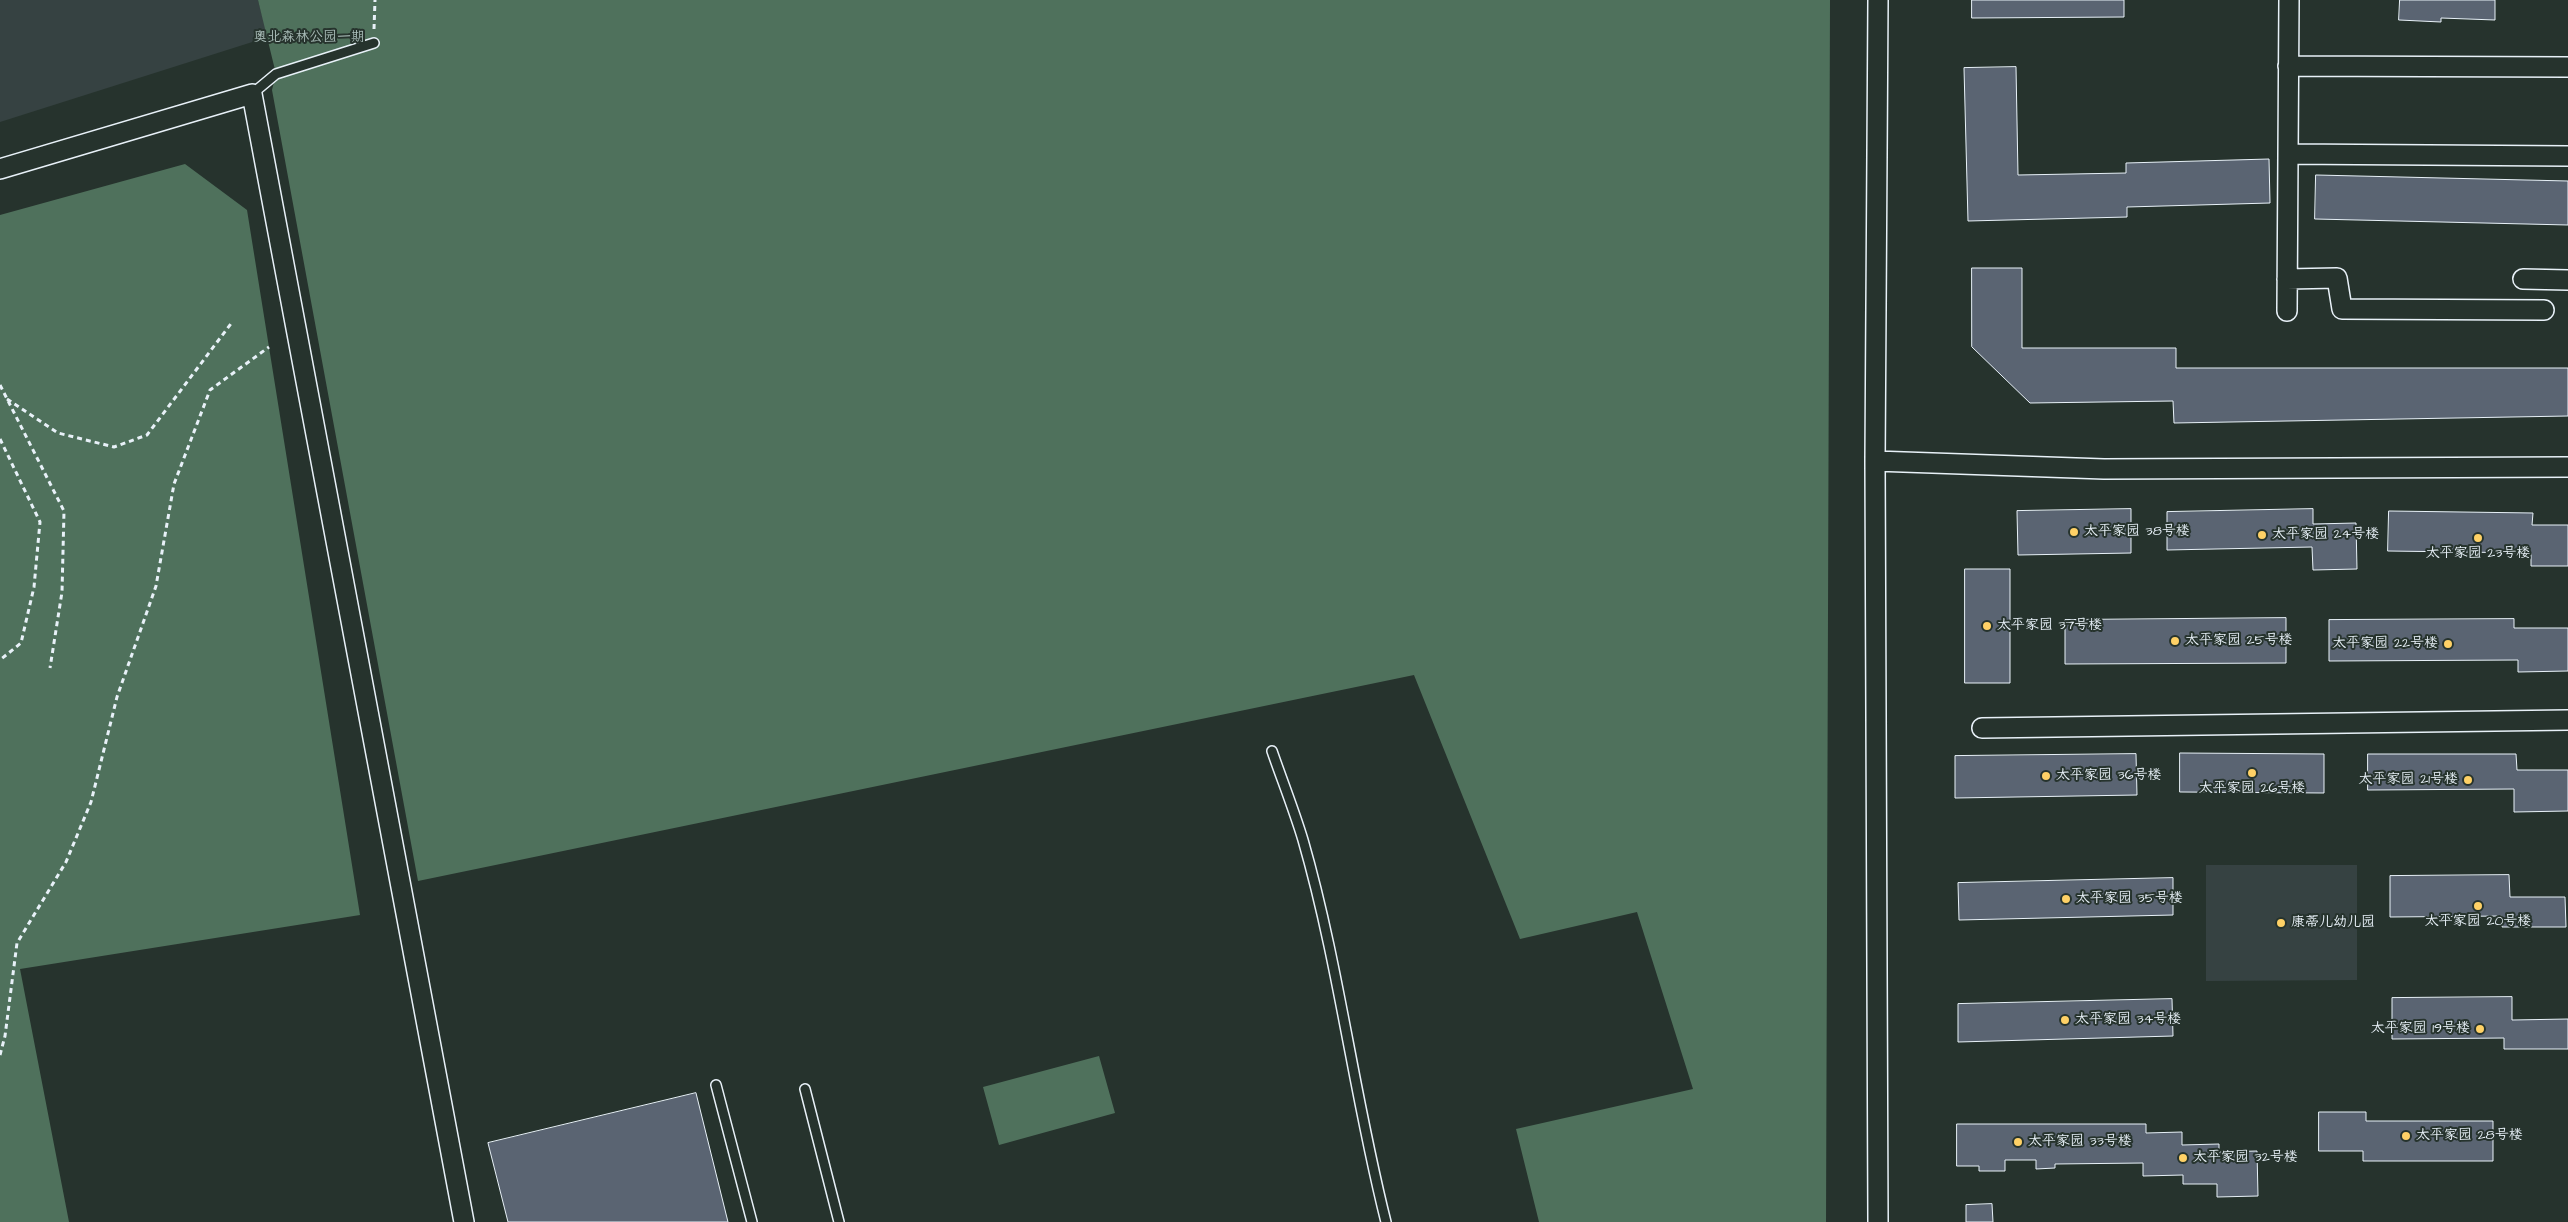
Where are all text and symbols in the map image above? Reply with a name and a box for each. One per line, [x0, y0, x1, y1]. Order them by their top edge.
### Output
park label: 奥北森林公园一期 [253, 30, 365, 46]
place label: 太平家园 38号楼 [2084, 524, 2190, 540]
marker: 太平家园 38号楼 [2068, 526, 2080, 538]
place label: 太平家园 24号楼 [2272, 527, 2379, 543]
marker: 太平家园 24号楼 [2256, 529, 2268, 541]
marker: 太平家园 23号楼 [2472, 532, 2484, 544]
place label: 太平家园 23号楼 [2426, 546, 2530, 562]
place label: 太平家园 37号楼 [1997, 618, 2102, 634]
marker: 太平家园 37号楼 [1981, 620, 1993, 632]
place label: 太平家园 25号楼 [2185, 633, 2293, 649]
marker: 太平家园 25号楼 [2169, 635, 2181, 647]
place label: 太平家园 22号楼 [2332, 636, 2438, 652]
marker: 太平家园 22号楼 [2442, 638, 2454, 650]
marker: 太平家园 26号楼 [2246, 767, 2258, 779]
place label: 太平家园 36号楼 [2056, 768, 2162, 784]
marker: 太平家园 36号楼 [2040, 770, 2052, 782]
place label: 太平家园 21号楼 [2359, 772, 2458, 788]
marker: 太平家园 21号楼 [2462, 774, 2474, 786]
place label: 太平家园 26号楼 [2199, 781, 2305, 797]
place label: 太平家园 35号楼 [2076, 891, 2183, 907]
marker: 太平家园 35号楼 [2060, 893, 2072, 905]
marker: 太平家园 20号楼 [2472, 900, 2484, 912]
place label: 太平家园 20号楼 [2425, 914, 2531, 930]
place label: 康蒂儿幼儿园 [2291, 915, 2375, 931]
marker: 康蒂儿幼儿园 [2275, 917, 2287, 929]
place label: 太平家园 34号楼 [2075, 1012, 2181, 1028]
marker: 太平家园 34号楼 [2059, 1014, 2071, 1026]
place label: 太平家园 19号楼 [2371, 1021, 2470, 1037]
marker: 太平家园 19号楼 [2474, 1023, 2486, 1035]
place label: 太平家园 28号楼 [2416, 1128, 2523, 1144]
marker: 太平家园 28号楼 [2400, 1130, 2412, 1142]
place label: 太平家园 33号楼 [2028, 1134, 2132, 1150]
marker: 太平家园 33号楼 [2012, 1136, 2024, 1148]
place label: 太平家园 32号楼 [2193, 1150, 2298, 1166]
marker: 太平家园 32号楼 [2177, 1152, 2189, 1164]

